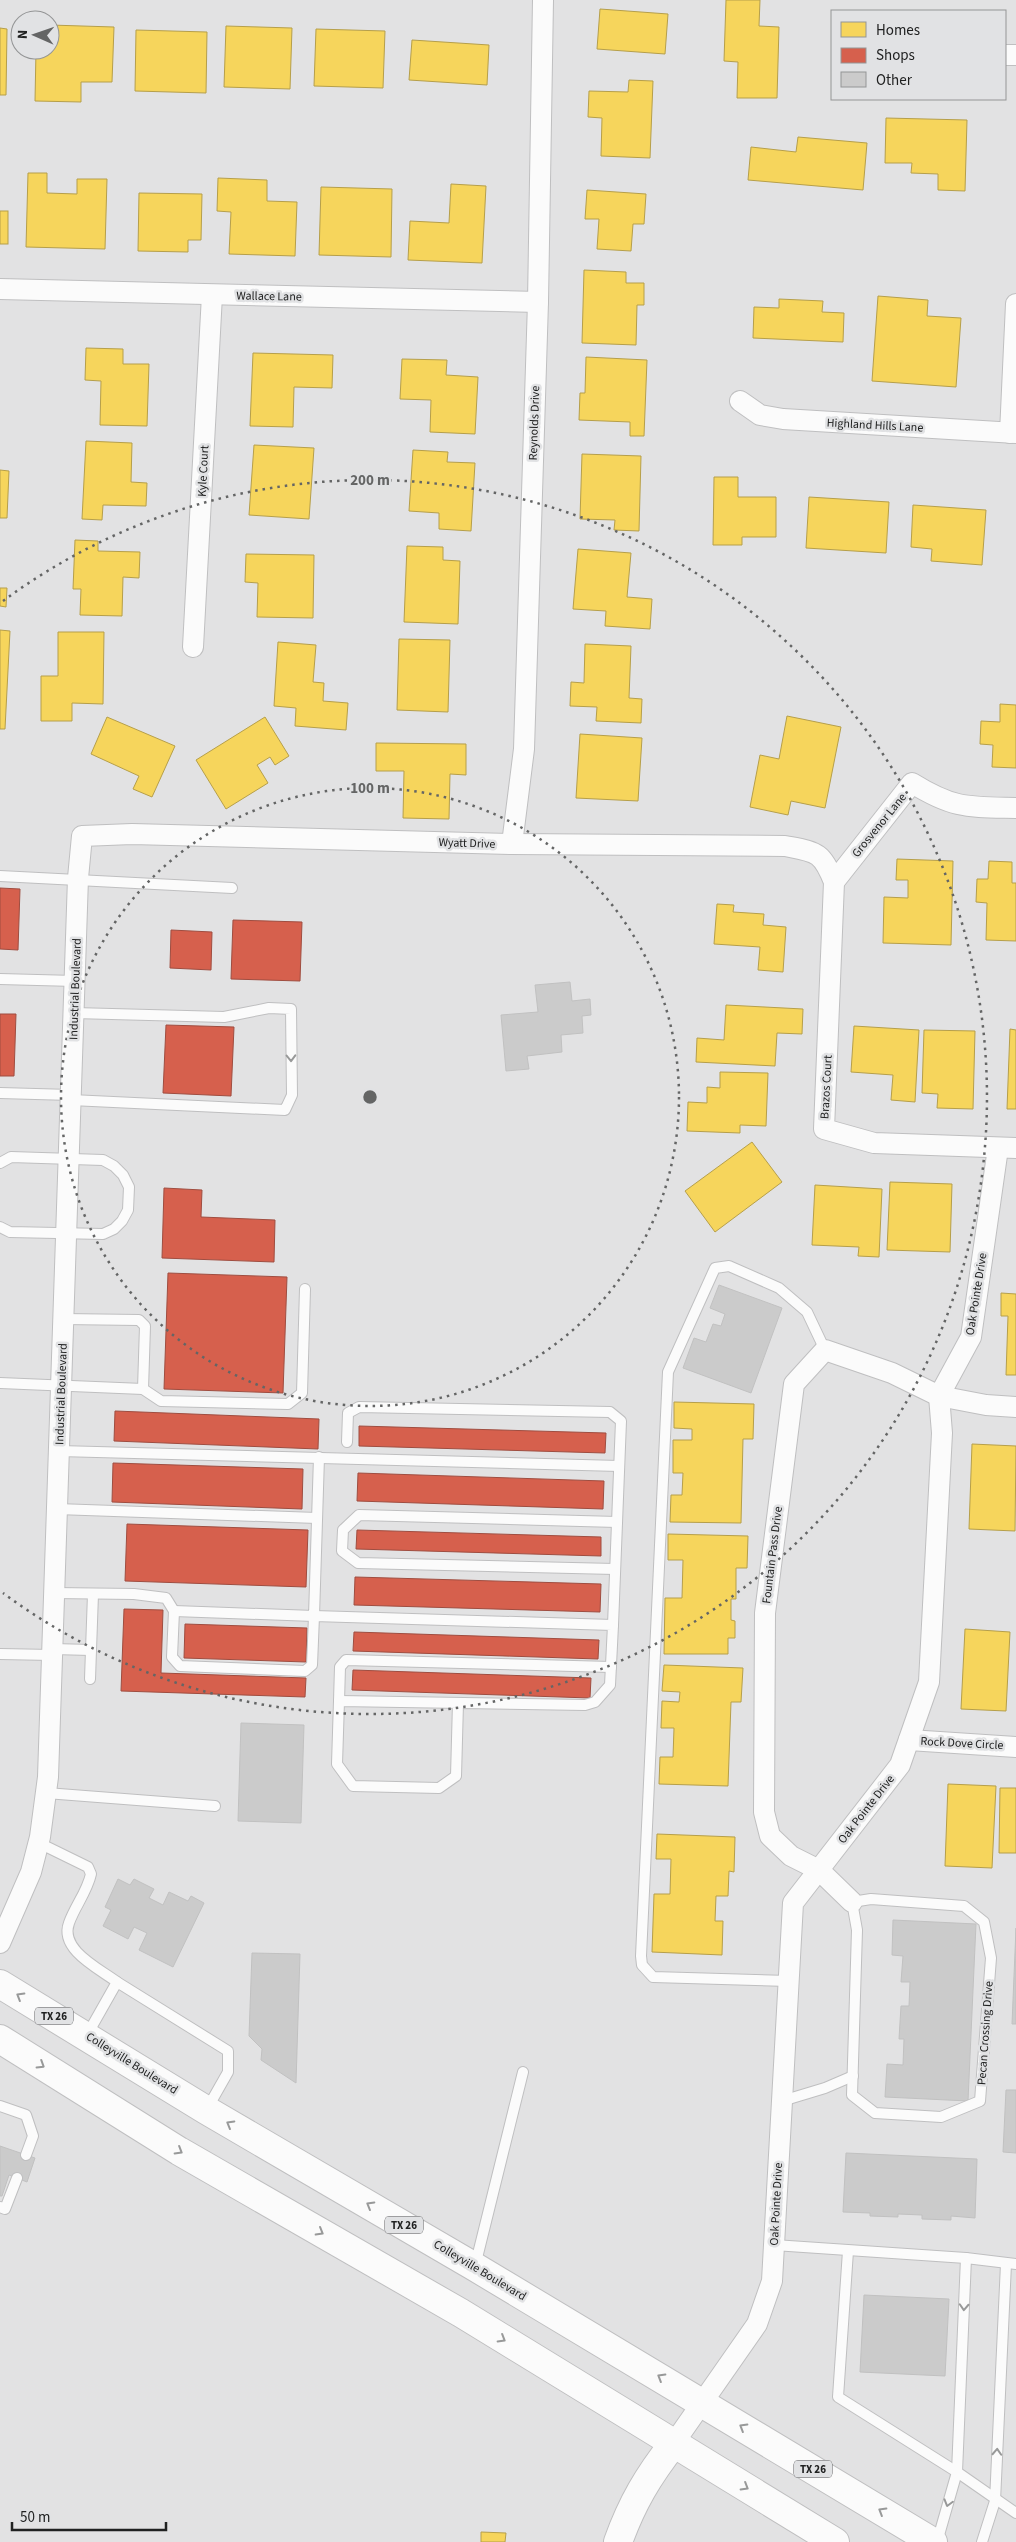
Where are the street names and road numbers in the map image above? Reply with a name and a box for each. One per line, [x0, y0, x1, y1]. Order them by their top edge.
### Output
street label: Wallace Lane [236, 287, 302, 306]
street label: Reynolds Drive [525, 385, 544, 461]
street label: Highland Hills Lane [826, 414, 924, 437]
street label: Kyle Court [194, 445, 213, 497]
street label: Grosvenor Lane [848, 789, 911, 861]
street label: Wyatt Drive [438, 834, 496, 853]
street label: Industrial Boulevard [65, 938, 86, 1040]
street label: Brazos Court [816, 1055, 837, 1119]
street label: Oak Pointe Drive [962, 1252, 991, 1336]
street label: Industrial Boulevard [51, 1343, 72, 1445]
street label: Fountain Pass Drive [758, 1505, 787, 1605]
street label: Rock Dove Circle [920, 1733, 1004, 1754]
street label: Oak Pointe Drive [834, 1771, 899, 1847]
street label: Pecan Crossing Drive [973, 1980, 998, 2086]
road number: TX 26 [35, 2008, 73, 2024]
street label: Colleyville Boulevard [83, 2028, 181, 2099]
street label: Oak Pointe Drive [766, 2162, 787, 2246]
road number: TX 26 [385, 2216, 423, 2234]
street label: Colleyville Boulevard [430, 2236, 529, 2305]
road number: TX 26 [794, 2460, 832, 2478]

